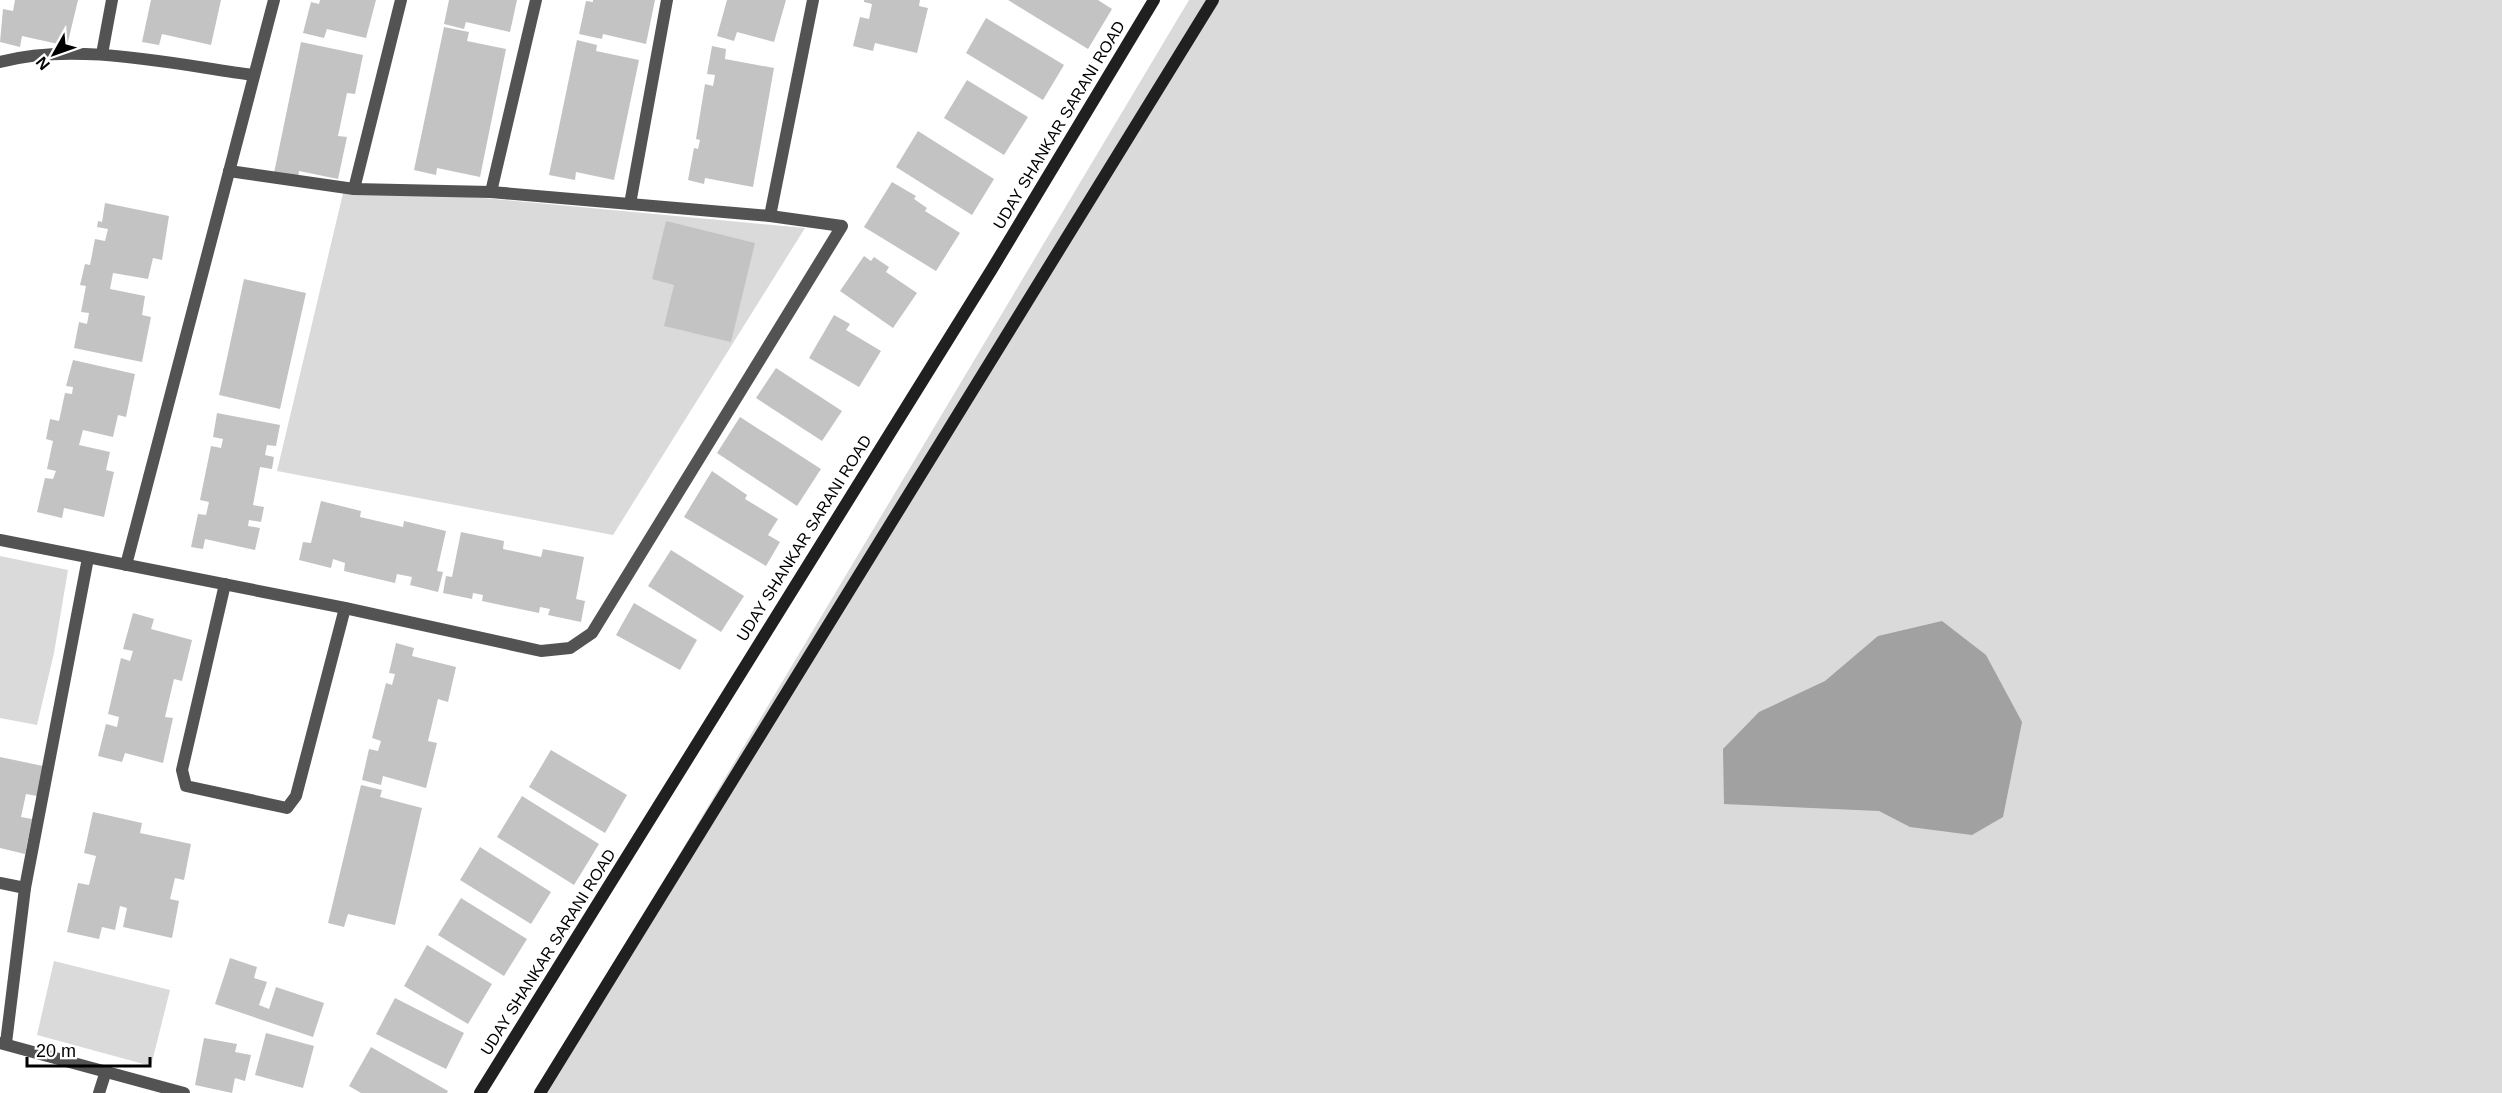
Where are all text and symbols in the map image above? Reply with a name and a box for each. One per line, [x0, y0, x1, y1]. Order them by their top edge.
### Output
street label: UDAY SHANKAR SARANI ROAD [990, 18, 1128, 232]
north arrow [24, 24, 84, 84]
text: N [33, 53, 53, 73]
street label: UDAY SHANKAR SARANI ROAD [733, 432, 875, 644]
street label: UDAY SHANKAR SARANI ROAD [477, 846, 619, 1058]
scale bar [27, 1030, 150, 1068]
text: 20 m [36, 1041, 76, 1061]

